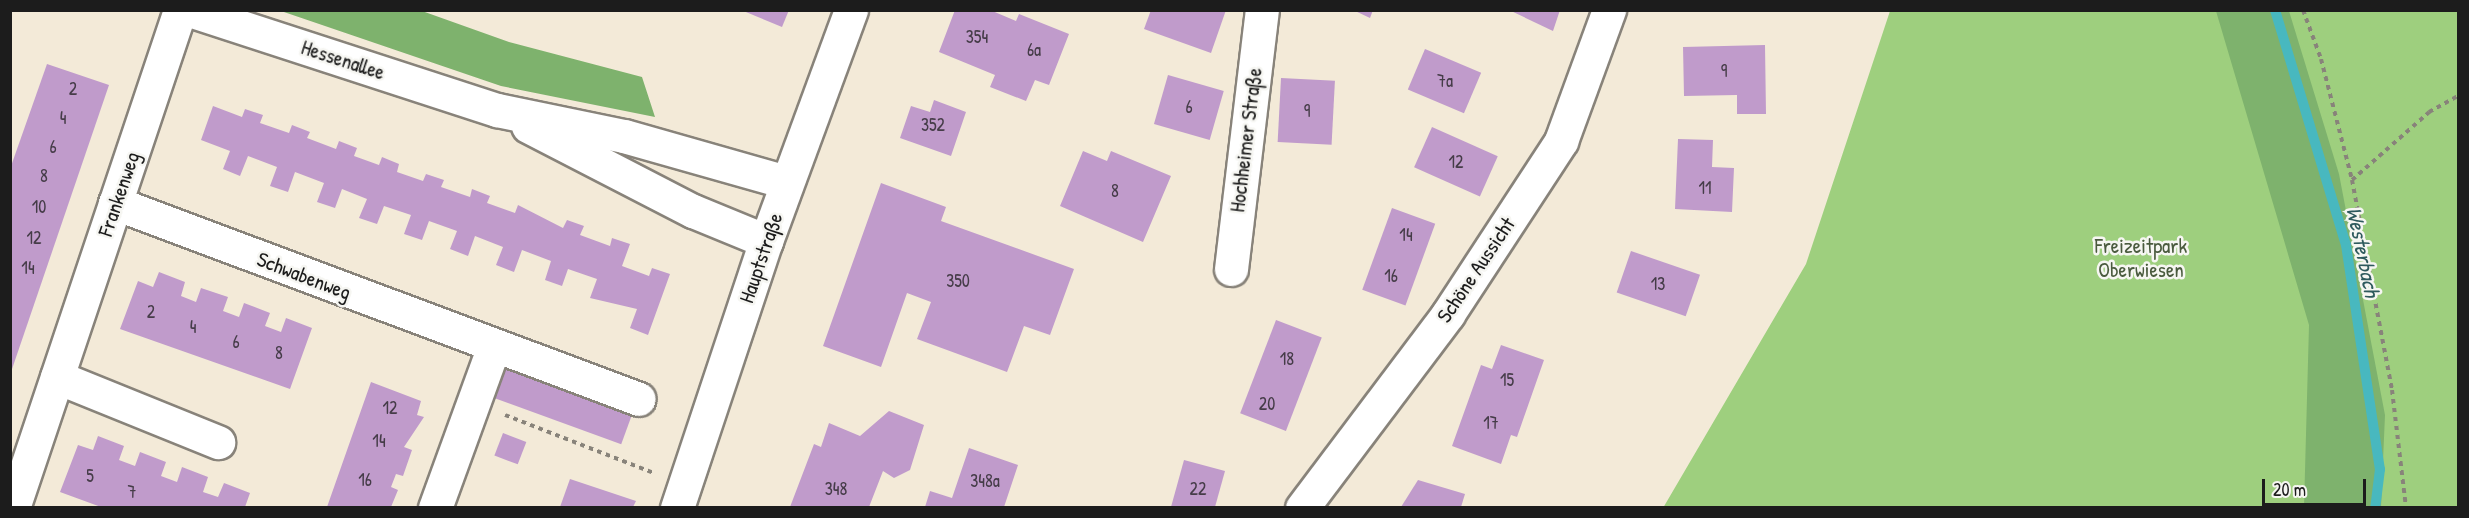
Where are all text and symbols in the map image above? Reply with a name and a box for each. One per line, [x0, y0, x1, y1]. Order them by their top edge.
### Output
house number: 354 [966, 26, 988, 48]
street label: Hessenallee [298, 35, 388, 85]
house number: 6a [1027, 39, 1041, 61]
house number: 9 [1721, 60, 1727, 82]
street label: Hochheimer Straße [1225, 66, 1267, 214]
house number: 7a [1437, 70, 1453, 92]
house number: 2 [69, 78, 77, 100]
house number: 6 [1185, 96, 1193, 118]
house number: 9 [1304, 100, 1310, 122]
house number: 4 [60, 107, 66, 129]
house number: 352 [921, 114, 945, 136]
house number: 6 [49, 136, 57, 158]
street label: Frankenweg [93, 148, 145, 240]
house number: 12 [1449, 151, 1463, 173]
house number: 8 [40, 165, 48, 187]
house number: 11 [1698, 177, 1712, 199]
house number: 8 [1111, 180, 1119, 202]
house number: 10 [32, 196, 46, 218]
water label: Westerbach [2341, 205, 2385, 299]
street label: Hauptstraße [734, 210, 788, 306]
street label: Schöne Aussicht [1432, 213, 1520, 327]
house number: 14 [1399, 224, 1413, 246]
house number: 12 [27, 227, 41, 249]
park label: Freizeitpark Oberwiesen [2095, 233, 2187, 283]
street label: Schwabenweg [254, 247, 354, 305]
house number: 14 [21, 257, 35, 279]
house number: 16 [1384, 265, 1398, 287]
house number: 350 [946, 270, 970, 292]
house number: 13 [1651, 273, 1665, 295]
house number: 2 [147, 301, 155, 323]
house number: 4 [190, 316, 196, 338]
house number: 6 [232, 331, 240, 353]
house number: 8 [275, 342, 283, 364]
house number: 18 [1280, 348, 1294, 370]
house number: 15 [1500, 369, 1514, 391]
house number: 20 [1259, 393, 1275, 415]
house number: 12 [383, 397, 397, 419]
house number: 17 [1483, 412, 1499, 434]
house number: 14 [372, 430, 386, 452]
house number: 5 [86, 465, 94, 487]
scale bar [2265, 467, 2368, 505]
house number: 16 [358, 469, 372, 491]
house number: 348a [970, 470, 1000, 492]
text: 20 m [2273, 477, 2306, 502]
house number: 348 [825, 478, 847, 500]
house number: 22 [1190, 478, 1206, 500]
house number: 7 [128, 481, 136, 503]

